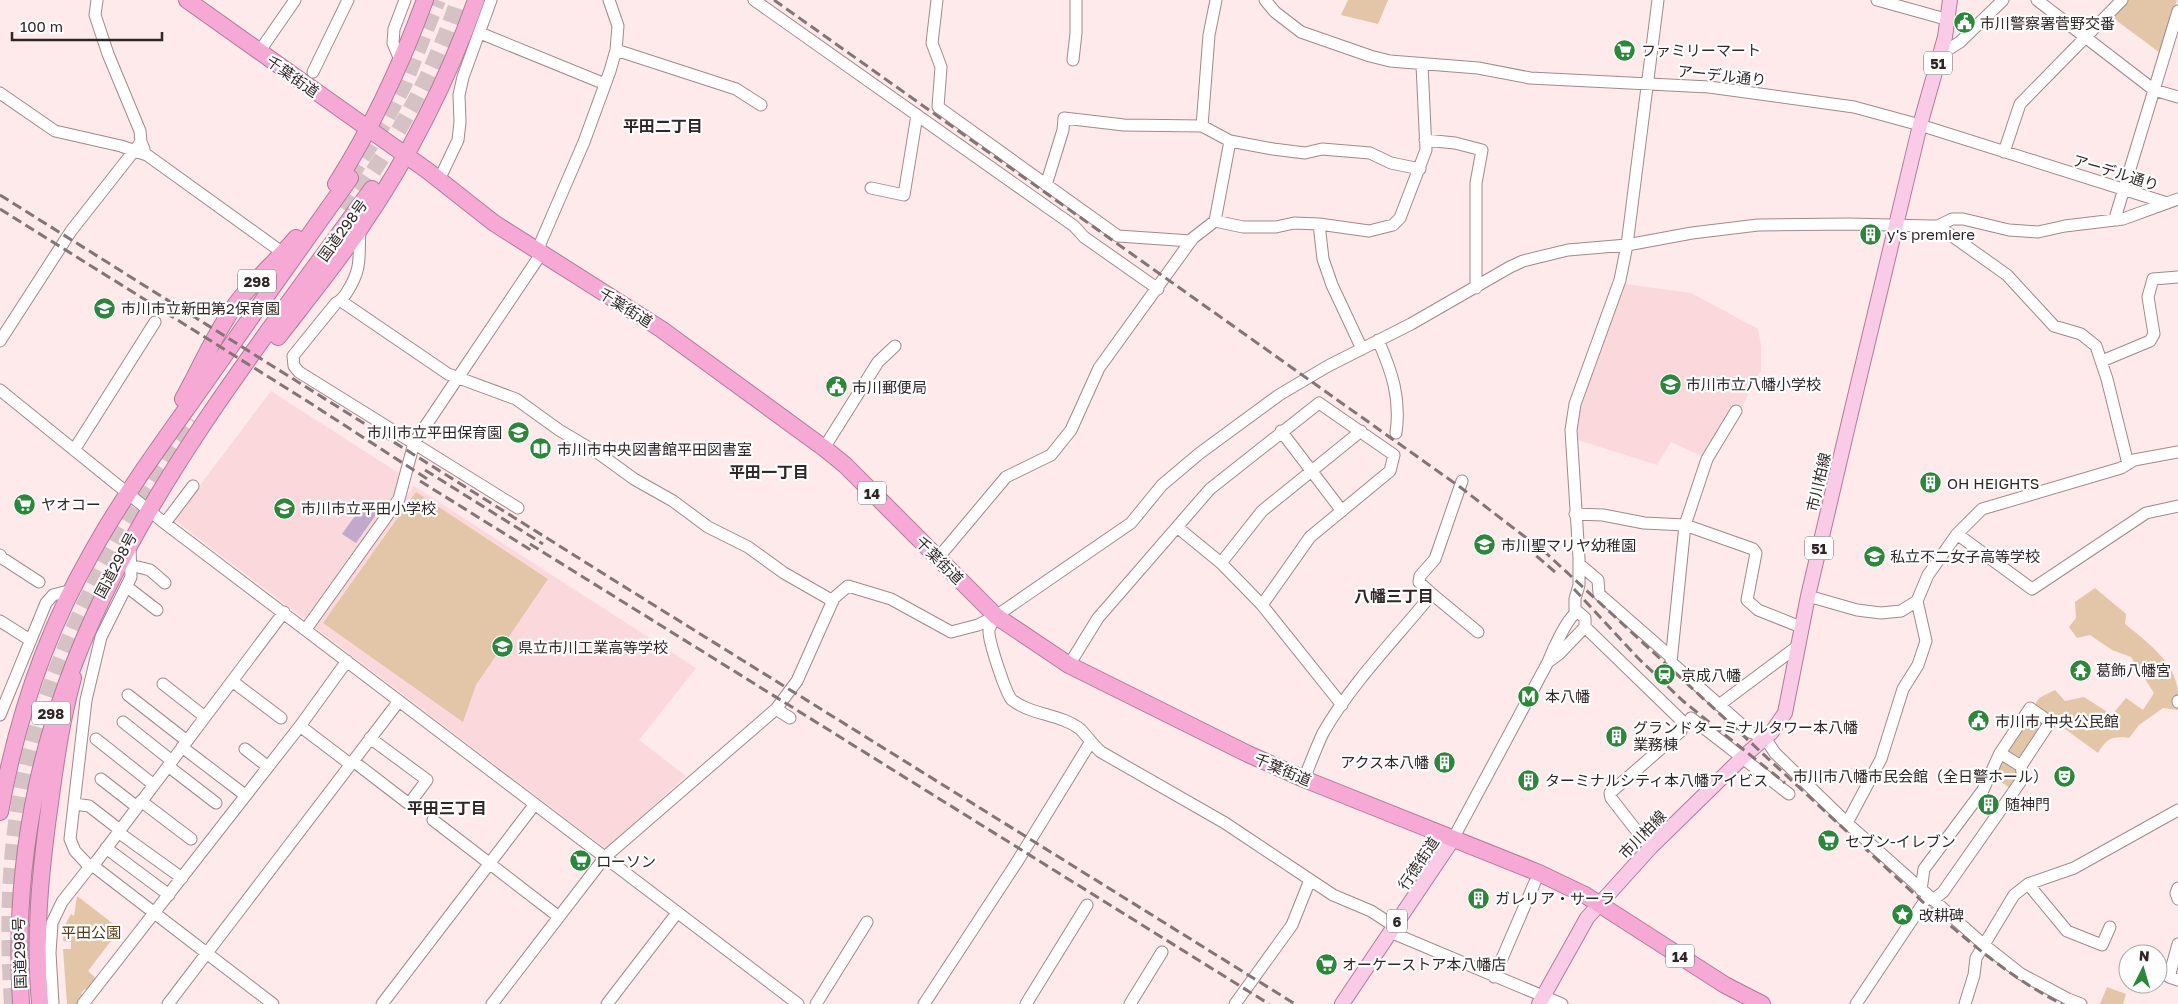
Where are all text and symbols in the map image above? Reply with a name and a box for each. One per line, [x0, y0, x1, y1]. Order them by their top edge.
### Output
scale bar [12, 10, 162, 42]
public building icon: 市川警察署菅野交番 [1952, 11, 1976, 35]
place label: 市川警察署菅野交番 [1980, 14, 2115, 32]
text: 100 m [20, 17, 63, 35]
supermarket icon: ファミリーマート [1613, 38, 1637, 62]
place label: ファミリーマート [1641, 41, 1761, 59]
street label: 千葉街道 [263, 51, 323, 101]
road number: 51 [1924, 52, 1952, 74]
street label: アーデル通り [1677, 61, 1767, 89]
district label: 平田二丁目 [623, 116, 703, 136]
street label: アーデル通り [2071, 150, 2161, 194]
street label: 国道298号 [314, 196, 370, 264]
building icon: y's premiere [1859, 222, 1883, 246]
place label: y's premiere [1887, 225, 1975, 243]
road number: 298 [238, 270, 276, 292]
street label: 千葉街道 [596, 283, 656, 331]
school or university icon: 市川市立新田第2保育園 [93, 296, 117, 320]
place label: 市川市立新田第2保育園 [121, 299, 280, 317]
school or university icon: 市川市立八幡小学校 [1658, 372, 1682, 396]
public building icon: 市川郵便局 [824, 375, 848, 399]
place label: 市川市立八幡小学校 [1686, 375, 1821, 393]
place label: 市川郵便局 [852, 378, 927, 396]
school or university icon: 市川市立平田保育園 [506, 420, 530, 444]
place label: 市川市立平田保育園 [367, 423, 502, 441]
library icon: 市川市中央図書館平田図書室 [529, 437, 553, 461]
place label: 市川市中央図書館平田図書室 [557, 440, 752, 458]
street label: 市川柏線 [1802, 451, 1834, 513]
district label: 平田一丁目 [729, 462, 809, 482]
building icon: OH HEIGHTS [1919, 471, 1943, 495]
place label: OH HEIGHTS [1947, 474, 2039, 492]
road number: 14 [858, 482, 886, 504]
supermarket icon: ヤオコー [13, 492, 37, 516]
place label: ヤオコー [41, 495, 101, 513]
school or university icon: 市川市立平田小学校 [273, 496, 297, 520]
place label: 市川市立平田小学校 [301, 499, 436, 517]
street label: 国道298号 [90, 529, 140, 601]
street label: 千葉街道 [912, 532, 968, 588]
school or university icon: 市川聖マリヤ幼稚園 [1473, 533, 1497, 557]
place label: 市川聖マリヤ幼稚園 [1501, 536, 1636, 554]
road number: 51 [1805, 536, 1833, 560]
school or university icon: 私立不二女子高等学校 [1862, 544, 1886, 568]
place label: 私立不二女子高等学校 [1890, 547, 2040, 565]
district label: 八幡三丁目 [1354, 586, 1434, 606]
school or university icon: 県立市川工業高等学校 [490, 635, 514, 659]
place label: 県立市川工業高等学校 [518, 638, 668, 656]
temple icon: 葛飾八幡宮 [2068, 658, 2092, 682]
place label: 葛飾八幡宮 [2096, 661, 2171, 679]
station icon: 京成八幡 [1653, 663, 1677, 687]
place label: 京成八幡 [1681, 666, 1741, 684]
metro station icon: 本八幡 [1517, 684, 1541, 708]
place label: 本八幡 [1545, 687, 1590, 705]
road number: 298 [32, 701, 70, 724]
public building icon: 市川市 中央公民館 [1967, 709, 1991, 733]
place label: 市川市 中央公民館 [1995, 712, 2119, 730]
place label: グランドターミナルタワー本八幡 業務棟 [1633, 718, 1858, 753]
building icon: グランドターミナルタワー本八幡 業務棟 [1605, 724, 1629, 748]
street label: 千葉街道 [1252, 749, 1314, 789]
building icon: アクス本八幡 [1433, 750, 1457, 774]
place label: アクス本八幡 [1340, 753, 1429, 771]
theatre icon: 市川市八幡市民会館（全日警ホール） [2052, 764, 2076, 788]
place label: 市川市八幡市民会館（全日警ホール） [1793, 767, 2048, 785]
building icon: ターミナルシティ本八幡アイビス [1517, 768, 1541, 792]
place label: ターミナルシティ本八幡アイビス [1545, 771, 1768, 789]
building icon: 随神門 [1977, 792, 2001, 816]
place label: 随神門 [2005, 795, 2050, 813]
district label: 平田三丁目 [407, 798, 487, 818]
street label: 市川柏線 [1615, 806, 1669, 862]
supermarket icon: セブン-イレブン [1817, 829, 1841, 853]
place label: セブン-イレブン [1845, 832, 1956, 850]
street label: 行徳街道 [1394, 833, 1442, 893]
supermarket icon: ローソン [568, 849, 592, 873]
place label: ローソン [596, 852, 656, 870]
building icon: ガレリア・サーラ [1467, 886, 1491, 910]
place label: ガレリア・サーラ [1495, 889, 1615, 907]
place icon: 改耕碑 [1891, 903, 1915, 927]
place label: 改耕碑 [1919, 906, 1964, 924]
road number: 6 [1387, 909, 1407, 932]
street label: 国道298号 [9, 917, 29, 989]
park label: 平田公園 [61, 923, 121, 941]
road number: 14 [1666, 944, 1694, 968]
north arrow [2118, 944, 2168, 994]
text: N [2138, 947, 2150, 964]
supermarket icon: オーケーストア本八幡店 [1314, 952, 1338, 976]
place label: オーケーストア本八幡店 [1342, 955, 1506, 973]

